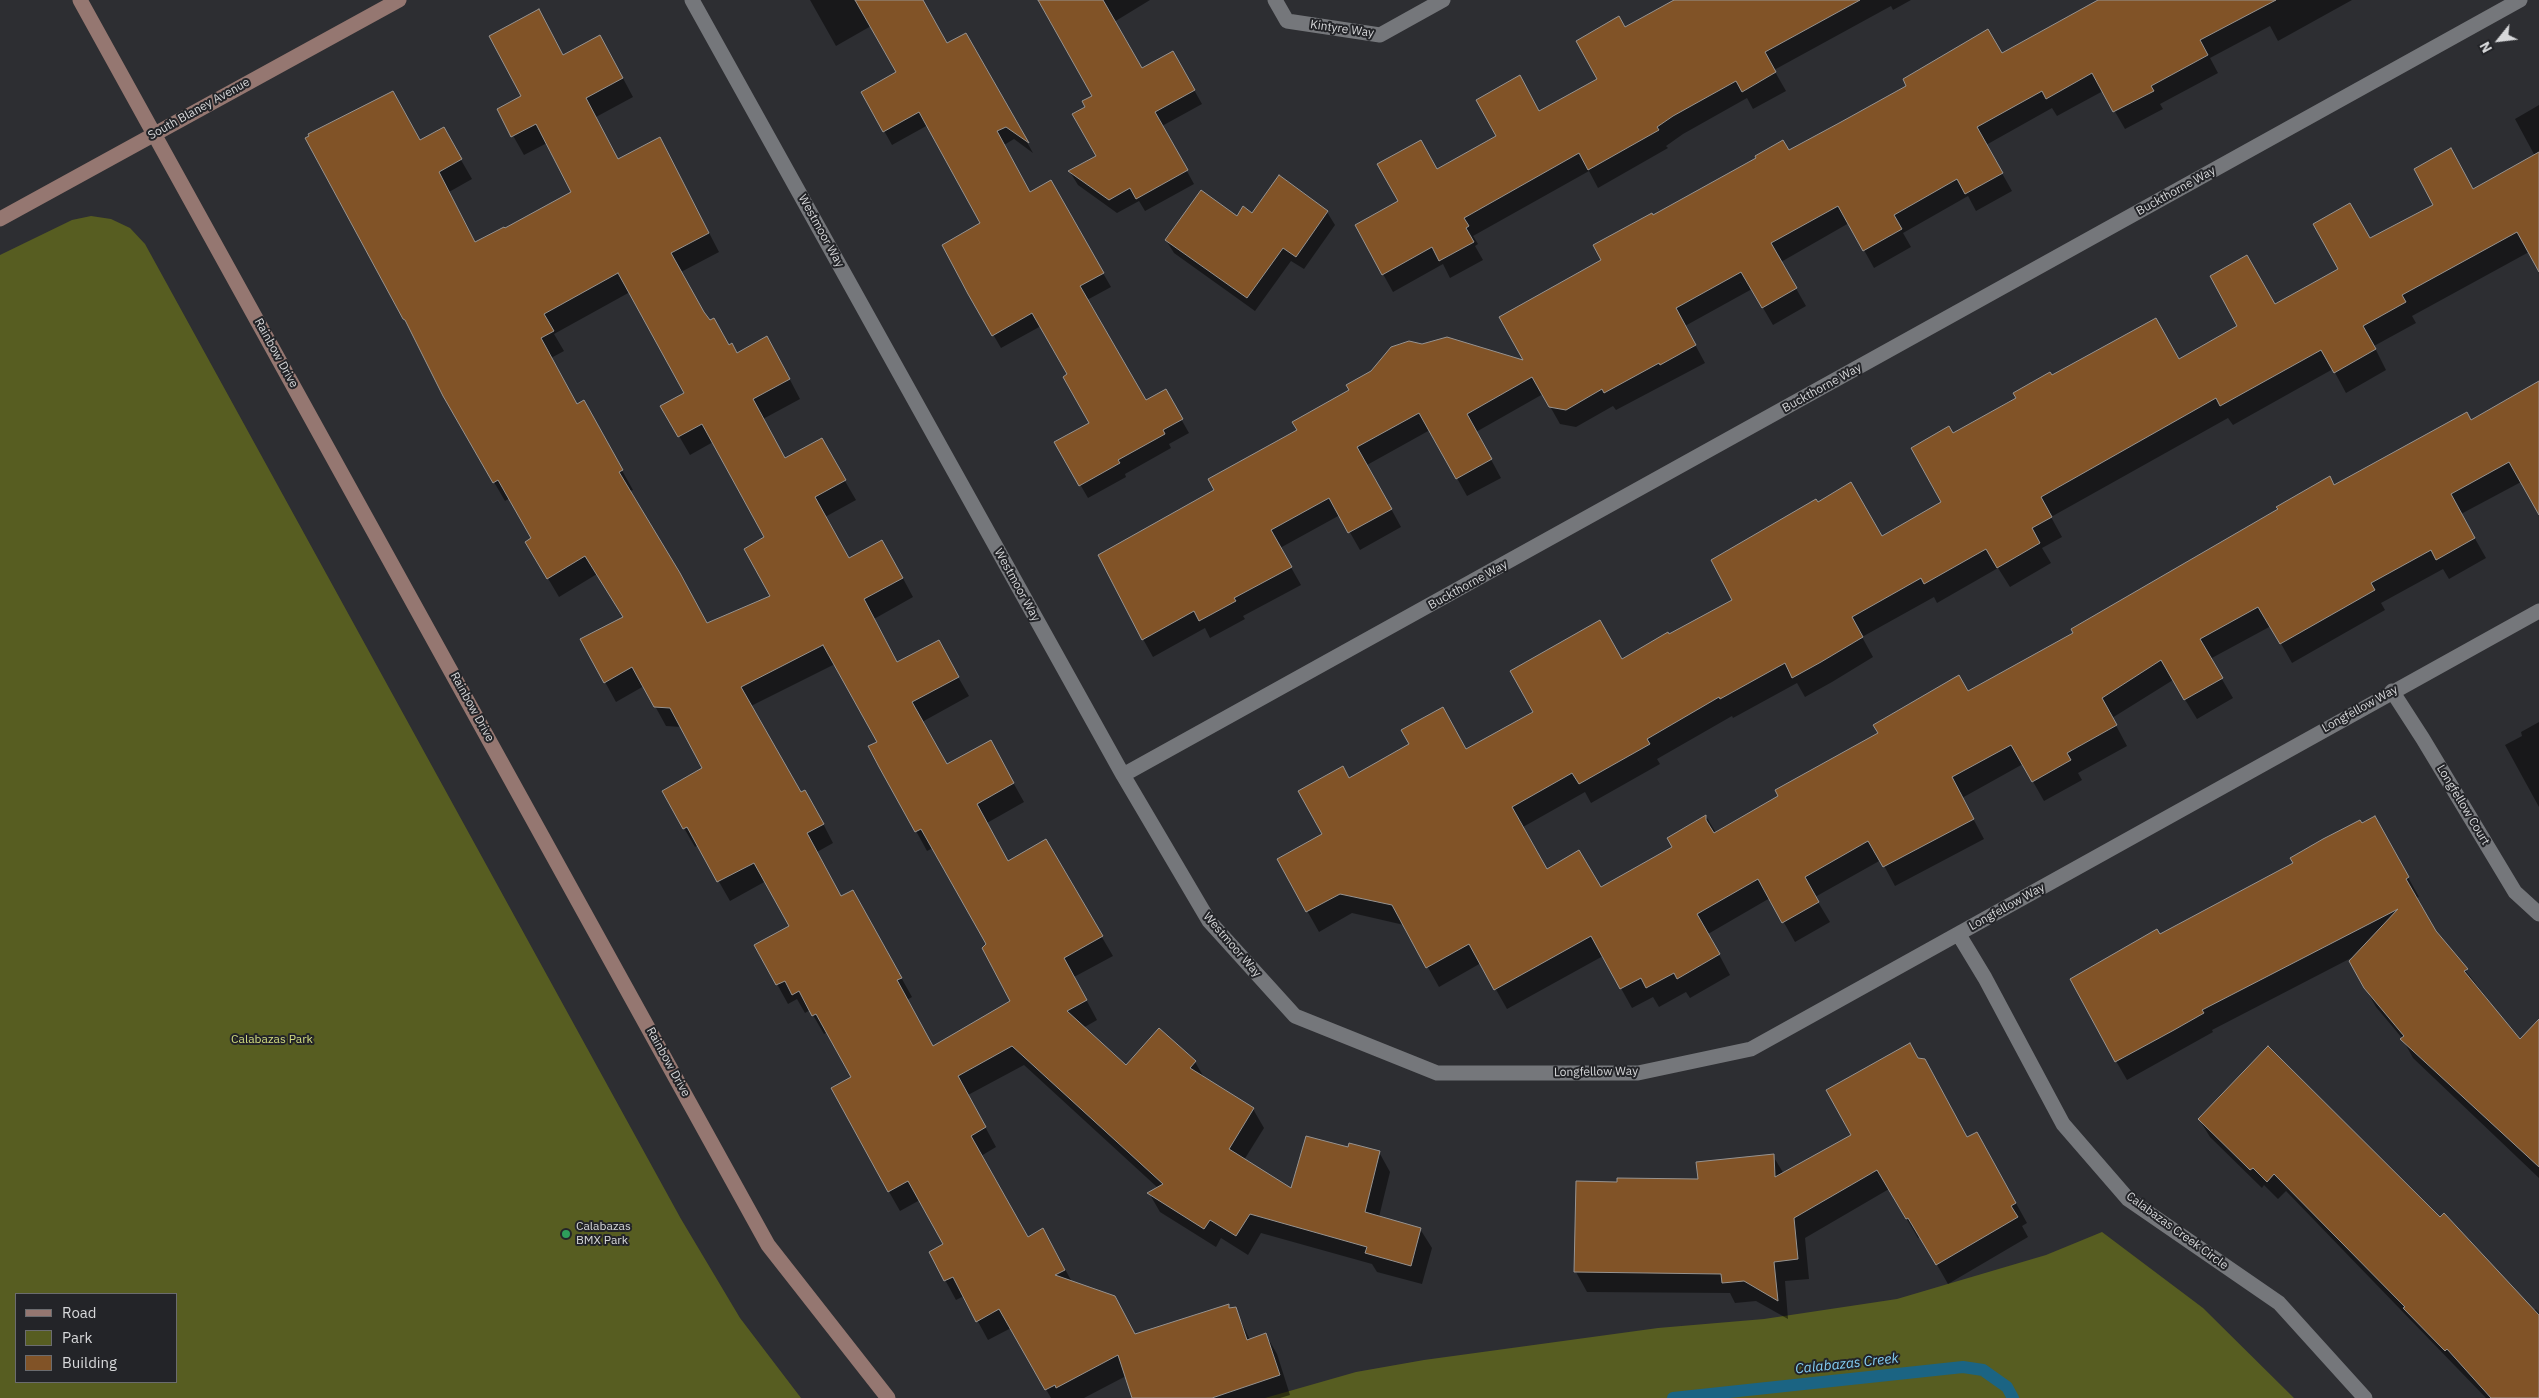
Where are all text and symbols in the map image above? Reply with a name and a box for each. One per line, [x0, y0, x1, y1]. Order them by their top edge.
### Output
north arrow [2474, 15, 2524, 65]
street label: Kintyre Way [1309, 17, 1375, 41]
text: N [2476, 38, 2496, 56]
street label: South Blaney Avenue [146, 75, 252, 143]
street label: Buckthorne Way [2134, 163, 2218, 219]
street label: Westmoor Way [795, 192, 847, 270]
street label: Rainbow Drive [251, 316, 301, 390]
street label: Buckthorne Way [1780, 360, 1864, 416]
street label: Westmoor Way [991, 546, 1043, 624]
street label: Buckthorne Way [1426, 557, 1510, 613]
street label: Rainbow Drive [447, 670, 497, 744]
street label: Longfellow Way [2320, 682, 2400, 736]
street label: Longfellow Court [2433, 762, 2493, 848]
street label: Longfellow Way [1967, 880, 2047, 934]
street label: Westmoor Way [1200, 910, 1264, 980]
street label: Rainbow Drive [643, 1025, 693, 1099]
park label: Calabazas Park [231, 1033, 313, 1047]
street label: Longfellow Way [1554, 1064, 1638, 1080]
street label: Calabazas Creek Circle [2123, 1189, 2231, 1273]
place label: Calabazas BMX Park [576, 1220, 631, 1248]
marker: Calabazas BMX Park [560, 1228, 572, 1240]
legend [15, 1293, 178, 1383]
text: Road [62, 1303, 97, 1322]
text: Park [62, 1328, 92, 1347]
water label: Calabazas Creek [1795, 1350, 1899, 1378]
text: Building [62, 1353, 117, 1372]

